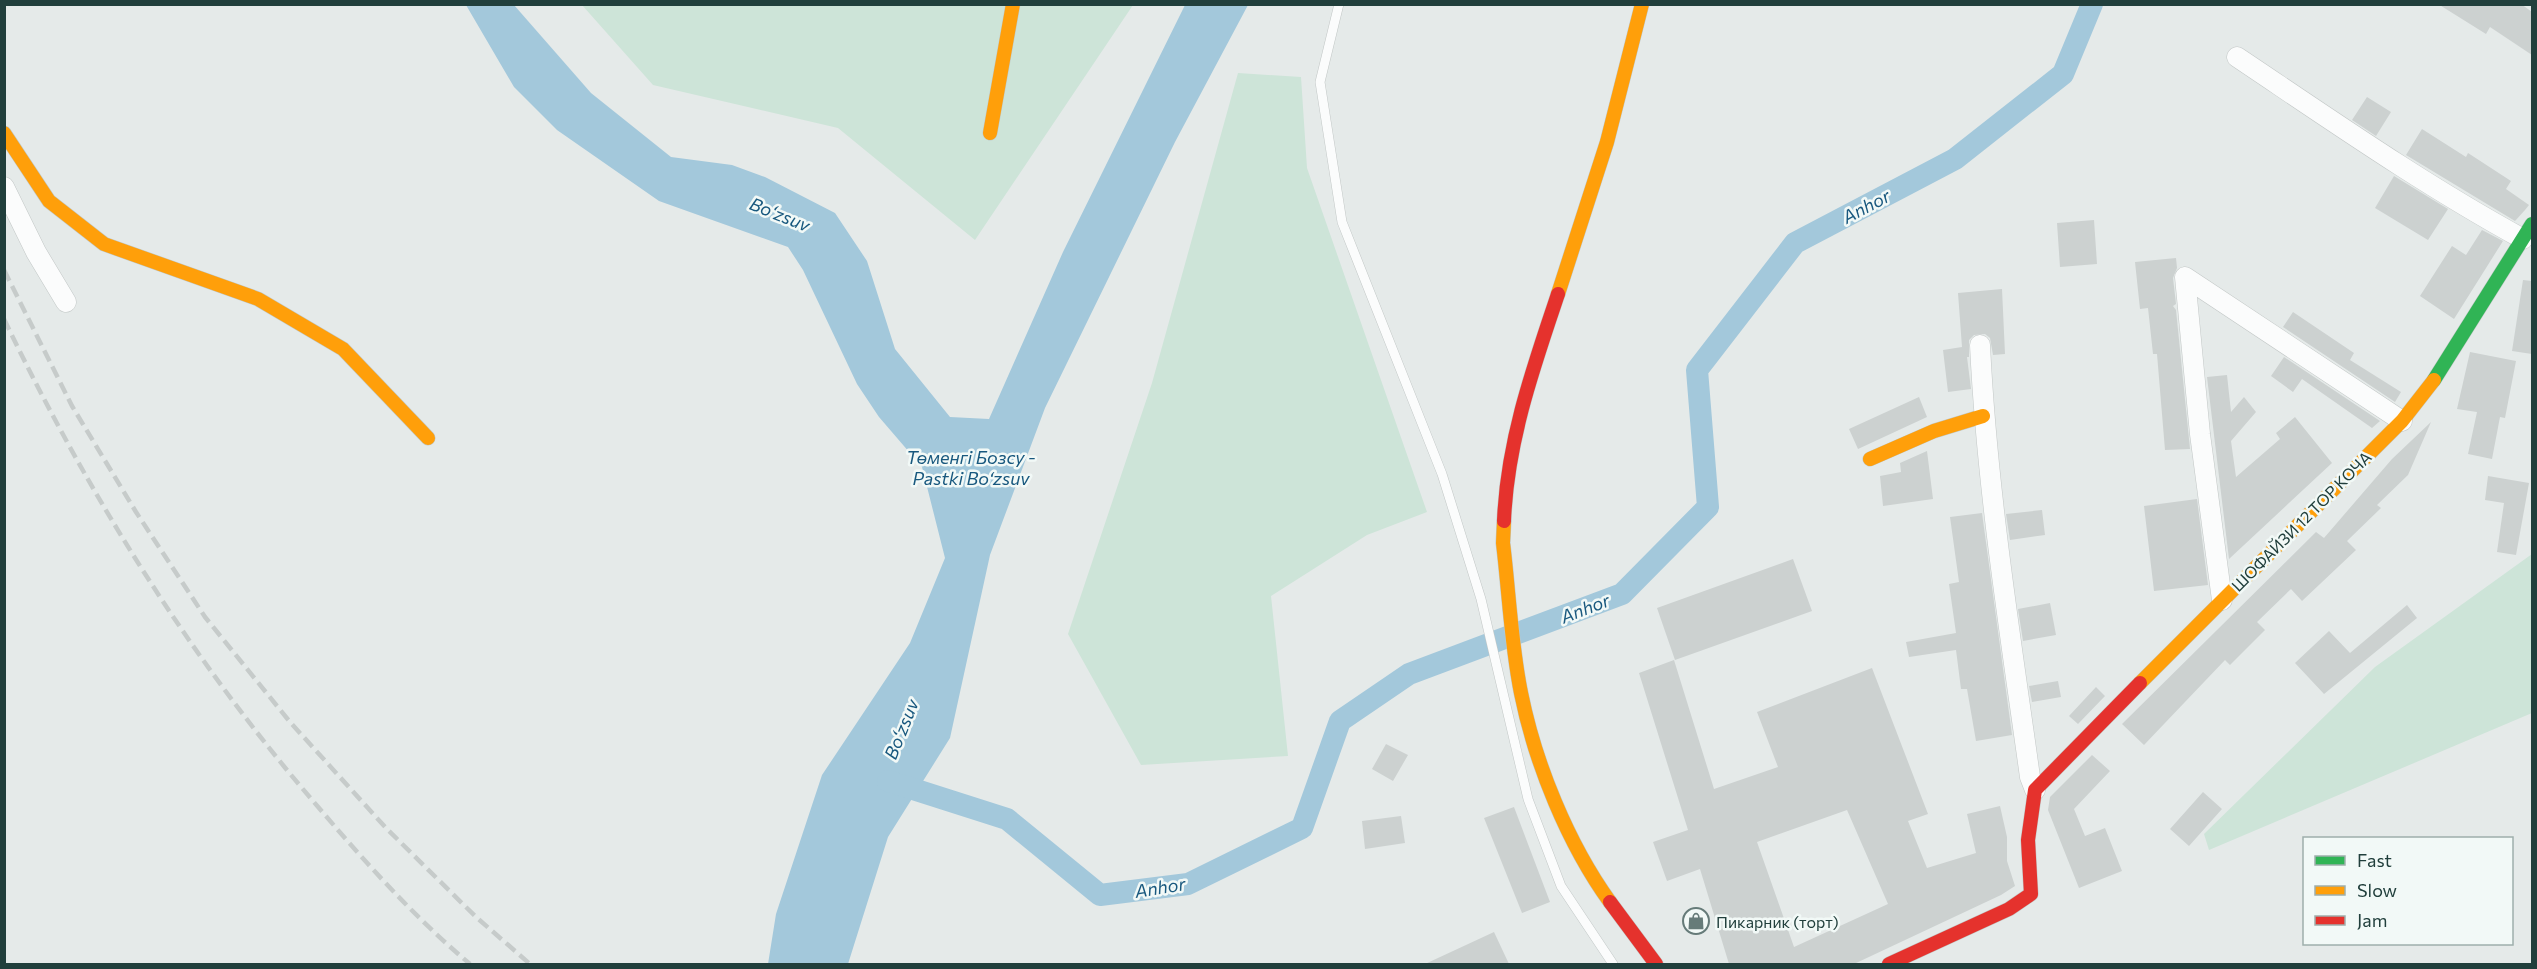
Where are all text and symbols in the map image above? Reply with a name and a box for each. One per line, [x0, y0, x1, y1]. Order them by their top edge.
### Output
water label: Anhor [1837, 184, 1894, 228]
water label: Boʻzsuv [747, 192, 814, 236]
water label: Төменгі Бозсу - Pastki Boʻzsuv [906, 446, 1036, 489]
street label: ШОФАЙЗИ 12 ТОР КОЧА [2227, 447, 2375, 595]
water label: Anhor [1556, 588, 1614, 628]
water label: Boʻzsuv [879, 695, 923, 762]
legend [2303, 837, 2513, 945]
text: Fast [2357, 849, 2392, 871]
water label: Anhor [1132, 872, 1188, 902]
text: Slow [2357, 879, 2397, 901]
shop icon: Пикарник (торт) [1681, 906, 1711, 936]
text: Jam [2357, 909, 2387, 931]
place label: Пикарник (торт) [1716, 912, 1839, 931]

